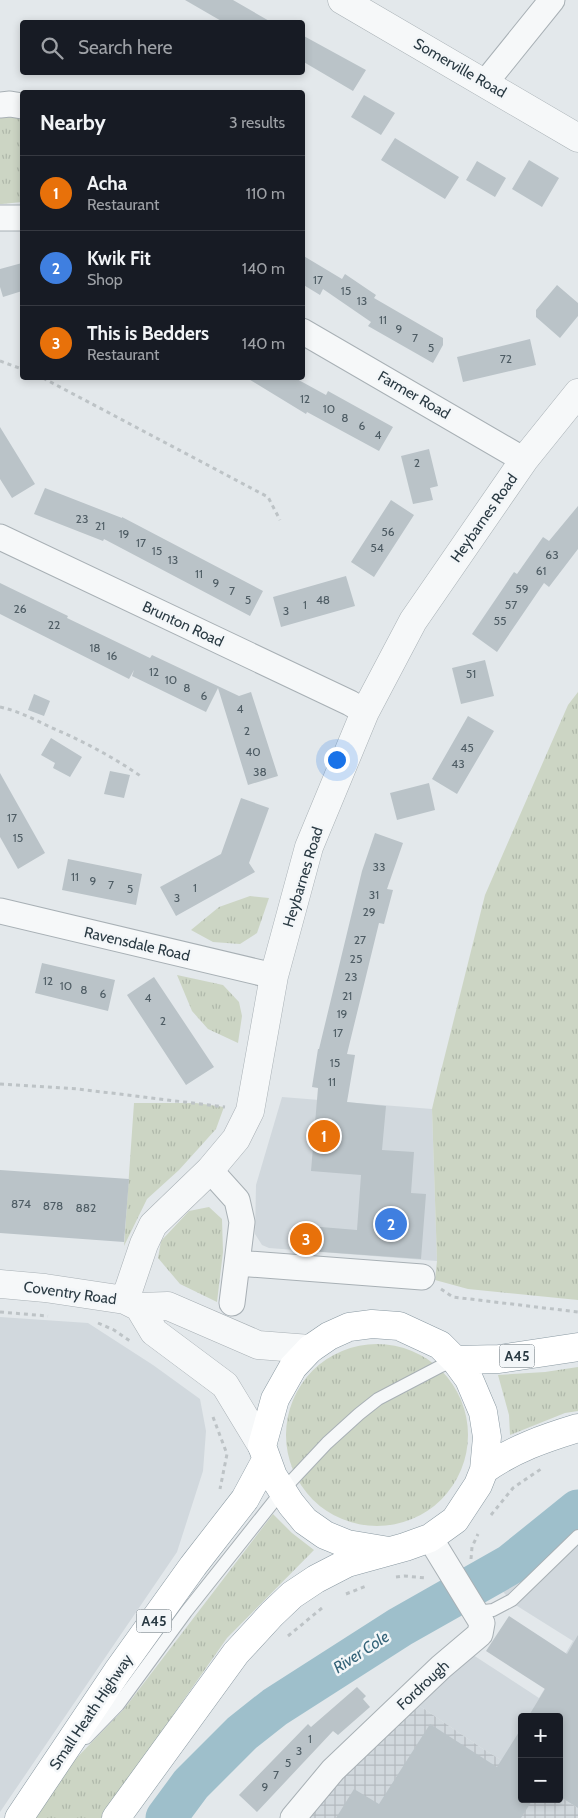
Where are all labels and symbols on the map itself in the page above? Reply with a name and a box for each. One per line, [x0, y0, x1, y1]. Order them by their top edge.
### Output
street label: Somerville Road [411, 34, 509, 102]
house number: 17 [313, 272, 323, 287]
house number: 15 [341, 283, 351, 298]
house number: 13 [357, 293, 367, 308]
house number: 11 [379, 312, 387, 327]
house number: 9 [396, 321, 403, 336]
house number: 7 [412, 330, 418, 345]
house number: 5 [428, 340, 434, 355]
house number: 72 [500, 351, 512, 366]
street label: Farmer Road [375, 367, 453, 423]
house number: 12 [300, 391, 310, 406]
house number: 10 [323, 401, 335, 416]
house number: 8 [341, 410, 349, 425]
house number: 6 [359, 418, 366, 433]
house number: 4 [375, 427, 382, 442]
house number: 2 [414, 455, 420, 470]
street label: Heybarnes Road [447, 470, 521, 566]
house number: 23 [76, 511, 88, 526]
house number: 21 [95, 518, 105, 533]
house number: 56 [381, 524, 395, 539]
house number: 19 [119, 526, 130, 541]
house number: 17 [136, 535, 146, 550]
house number: 54 [370, 540, 384, 555]
house number: 15 [152, 543, 162, 558]
house number: 63 [545, 547, 559, 562]
house number: 13 [168, 552, 178, 567]
house number: 61 [536, 563, 546, 578]
house number: 11 [195, 566, 203, 581]
house number: 9 [213, 575, 220, 590]
house number: 59 [515, 581, 529, 596]
house number: 7 [229, 583, 235, 598]
house number: 5 [245, 592, 251, 607]
house number: 48 [316, 592, 330, 607]
street label: Brunton Road [140, 597, 226, 651]
house number: 1 [303, 597, 307, 612]
house number: 57 [505, 597, 517, 612]
house number: 26 [13, 601, 27, 616]
house number: 3 [283, 603, 289, 618]
house number: 55 [494, 613, 506, 628]
house number: 22 [48, 617, 60, 632]
house number: 18 [89, 640, 101, 655]
house number: 16 [107, 648, 118, 663]
house number: 12 [149, 664, 159, 679]
house number: 51 [466, 666, 476, 681]
house number: 10 [165, 672, 177, 687]
house number: 8 [183, 680, 191, 695]
house number: 6 [201, 688, 208, 703]
house number: 4 [237, 701, 244, 716]
house number: 2 [244, 723, 250, 738]
house number: 45 [460, 740, 474, 755]
house number: 40 [245, 744, 261, 759]
your location [324, 747, 350, 773]
house number: 43 [451, 756, 465, 771]
house number: 38 [253, 764, 267, 779]
house number: 17 [7, 810, 17, 825]
street label: Heybarnes Road [279, 825, 327, 929]
house number: 15 [13, 830, 23, 845]
house number: 33 [373, 859, 385, 874]
house number: 11 [71, 869, 79, 884]
house number: 9 [90, 873, 97, 888]
house number: 7 [108, 877, 114, 892]
house number: 1 [193, 880, 197, 895]
house number: 5 [127, 881, 133, 896]
house number: 31 [369, 887, 379, 902]
house number: 3 [174, 890, 180, 905]
house number: 29 [362, 904, 376, 919]
street label: Ravensdale Road [82, 923, 192, 965]
house number: 27 [354, 932, 366, 947]
house number: 25 [350, 951, 362, 966]
house number: 23 [345, 969, 357, 984]
house number: 12 [43, 973, 53, 988]
house number: 10 [60, 978, 72, 993]
house number: 8 [80, 982, 88, 997]
house number: 6 [100, 986, 107, 1001]
house number: 21 [342, 988, 352, 1003]
house number: 4 [145, 990, 152, 1005]
house number: 19 [337, 1006, 348, 1021]
house number: 2 [160, 1013, 166, 1028]
house number: 17 [333, 1025, 343, 1040]
house number: 15 [330, 1055, 340, 1070]
house number: 11 [328, 1074, 336, 1089]
pin: 1 [308, 1117, 340, 1155]
house number: 874 [11, 1196, 31, 1211]
house number: 878 [43, 1198, 63, 1213]
house number: 882 [76, 1200, 96, 1215]
pin: 2 [375, 1205, 407, 1243]
pin: 3 [290, 1220, 322, 1258]
street label: Coventry Road [22, 1278, 118, 1308]
road number: A45 [500, 1344, 534, 1368]
road number: A45 [136, 1610, 172, 1632]
water label: River Cole [329, 1627, 393, 1677]
street label: Small Heath Highway [46, 1650, 137, 1773]
street label: Fordrough [393, 1656, 453, 1714]
house number: 1 [308, 1731, 312, 1746]
house number: 3 [296, 1743, 302, 1758]
house number: 5 [285, 1755, 291, 1770]
house number: 7 [273, 1767, 279, 1782]
house number: 9 [262, 1779, 269, 1794]

